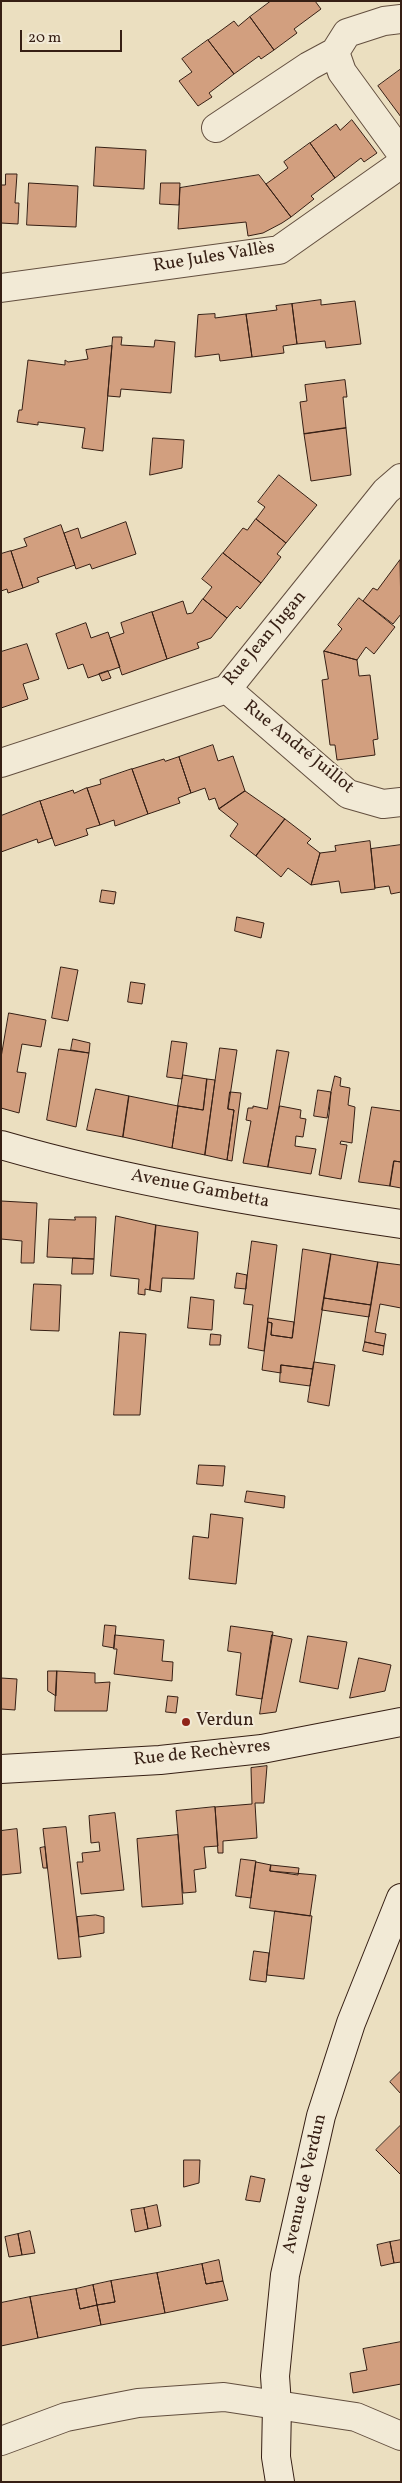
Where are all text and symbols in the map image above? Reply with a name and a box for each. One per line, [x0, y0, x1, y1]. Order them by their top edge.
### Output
scale bar [22, 20, 125, 52]
text: 20 m [28, 28, 61, 49]
street label: Rue Jules Vallès [152, 238, 276, 278]
street label: Rue Jean Jugan [220, 587, 312, 691]
street label: Rue André Juillot [238, 697, 358, 799]
street label: Avenue Gambetta [129, 1166, 271, 1214]
place label: Verdun [196, 1711, 254, 1733]
marker: Verdun [180, 1716, 192, 1728]
street label: Rue de Rechèvres [133, 1736, 271, 1772]
street label: Avenue de Verdun [279, 2112, 333, 2256]

